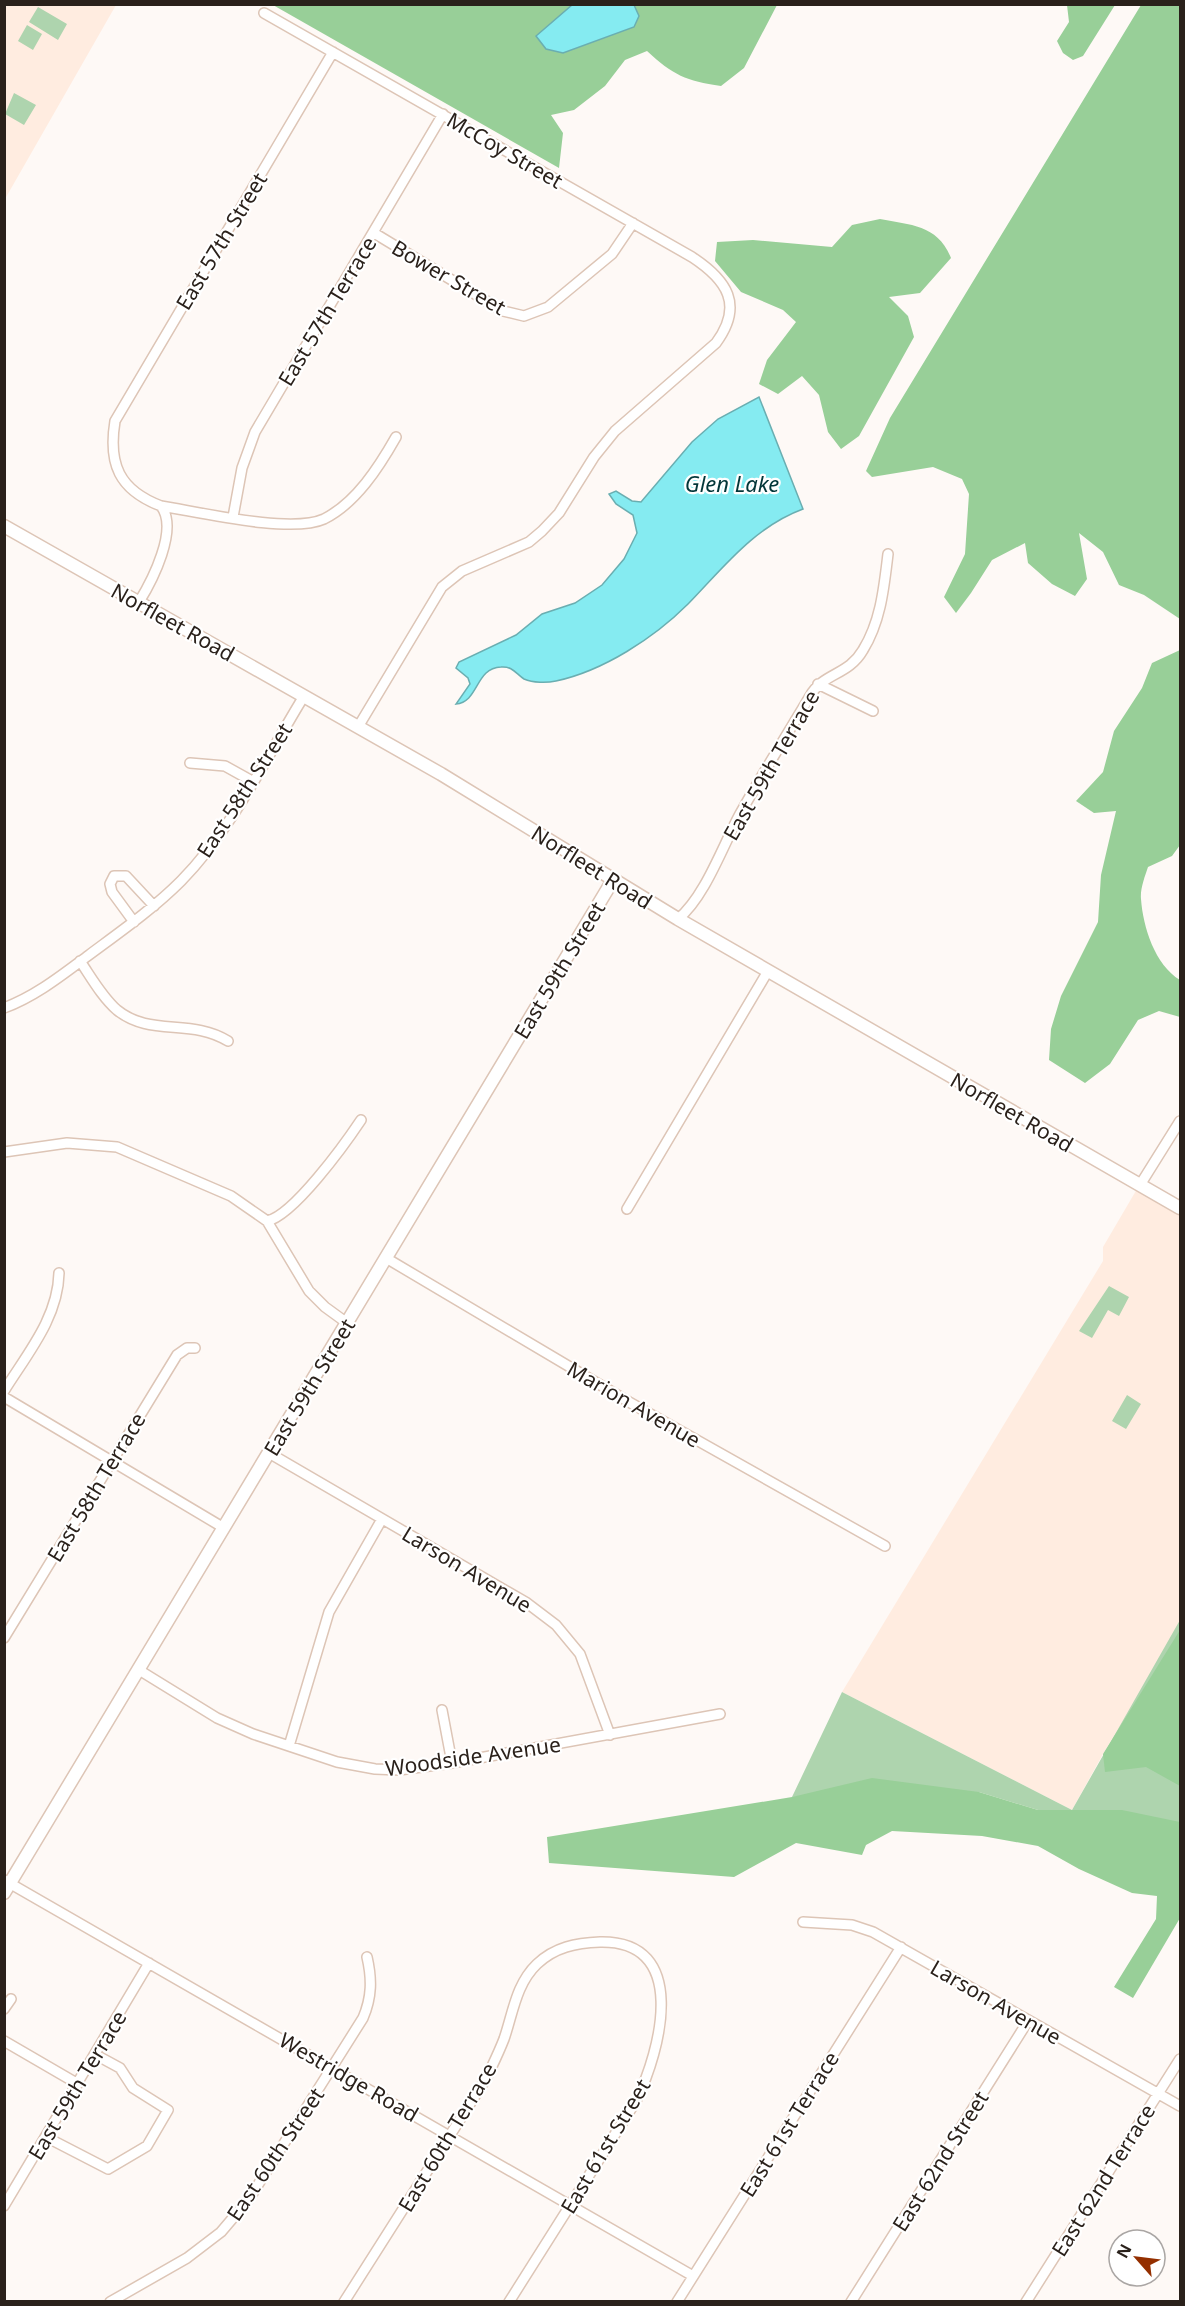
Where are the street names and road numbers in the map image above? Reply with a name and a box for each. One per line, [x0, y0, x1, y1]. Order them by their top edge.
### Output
street label: McCoy Street [442, 106, 568, 195]
street label: East 57th Street [169, 167, 273, 315]
street label: East 57th Terrace [271, 231, 383, 391]
street label: Bower Street [387, 233, 511, 321]
street label: Norfleet Road [106, 577, 240, 667]
street label: East 59th Terrace [717, 685, 825, 845]
street label: East 58th Street [190, 717, 298, 863]
street label: Norfleet Road [526, 819, 658, 915]
street label: East 59th Street [507, 896, 611, 1044]
street label: Norfleet Road [946, 1066, 1078, 1158]
street label: East 59th Street [257, 1313, 361, 1461]
street label: Marion Avenue [562, 1354, 706, 1454]
street label: East 58th Terrace [40, 1407, 152, 1567]
street label: Larson Avenue [397, 1519, 537, 1619]
street label: Woodside Avenue [383, 1730, 563, 1782]
street label: Larson Avenue [926, 1953, 1066, 2051]
street label: East 59th Terrace [21, 2005, 133, 2165]
street label: Westridge Road [274, 2026, 424, 2128]
street label: East 61st Terrace [733, 2046, 845, 2202]
street label: East 60th Terrace [391, 2057, 503, 2217]
street label: East 61st Street [554, 2073, 656, 2218]
street label: East 60th Street [220, 2081, 330, 2226]
street label: East 62nd Street [886, 2085, 995, 2237]
street label: East 62nd Terrace [1045, 2099, 1161, 2261]

